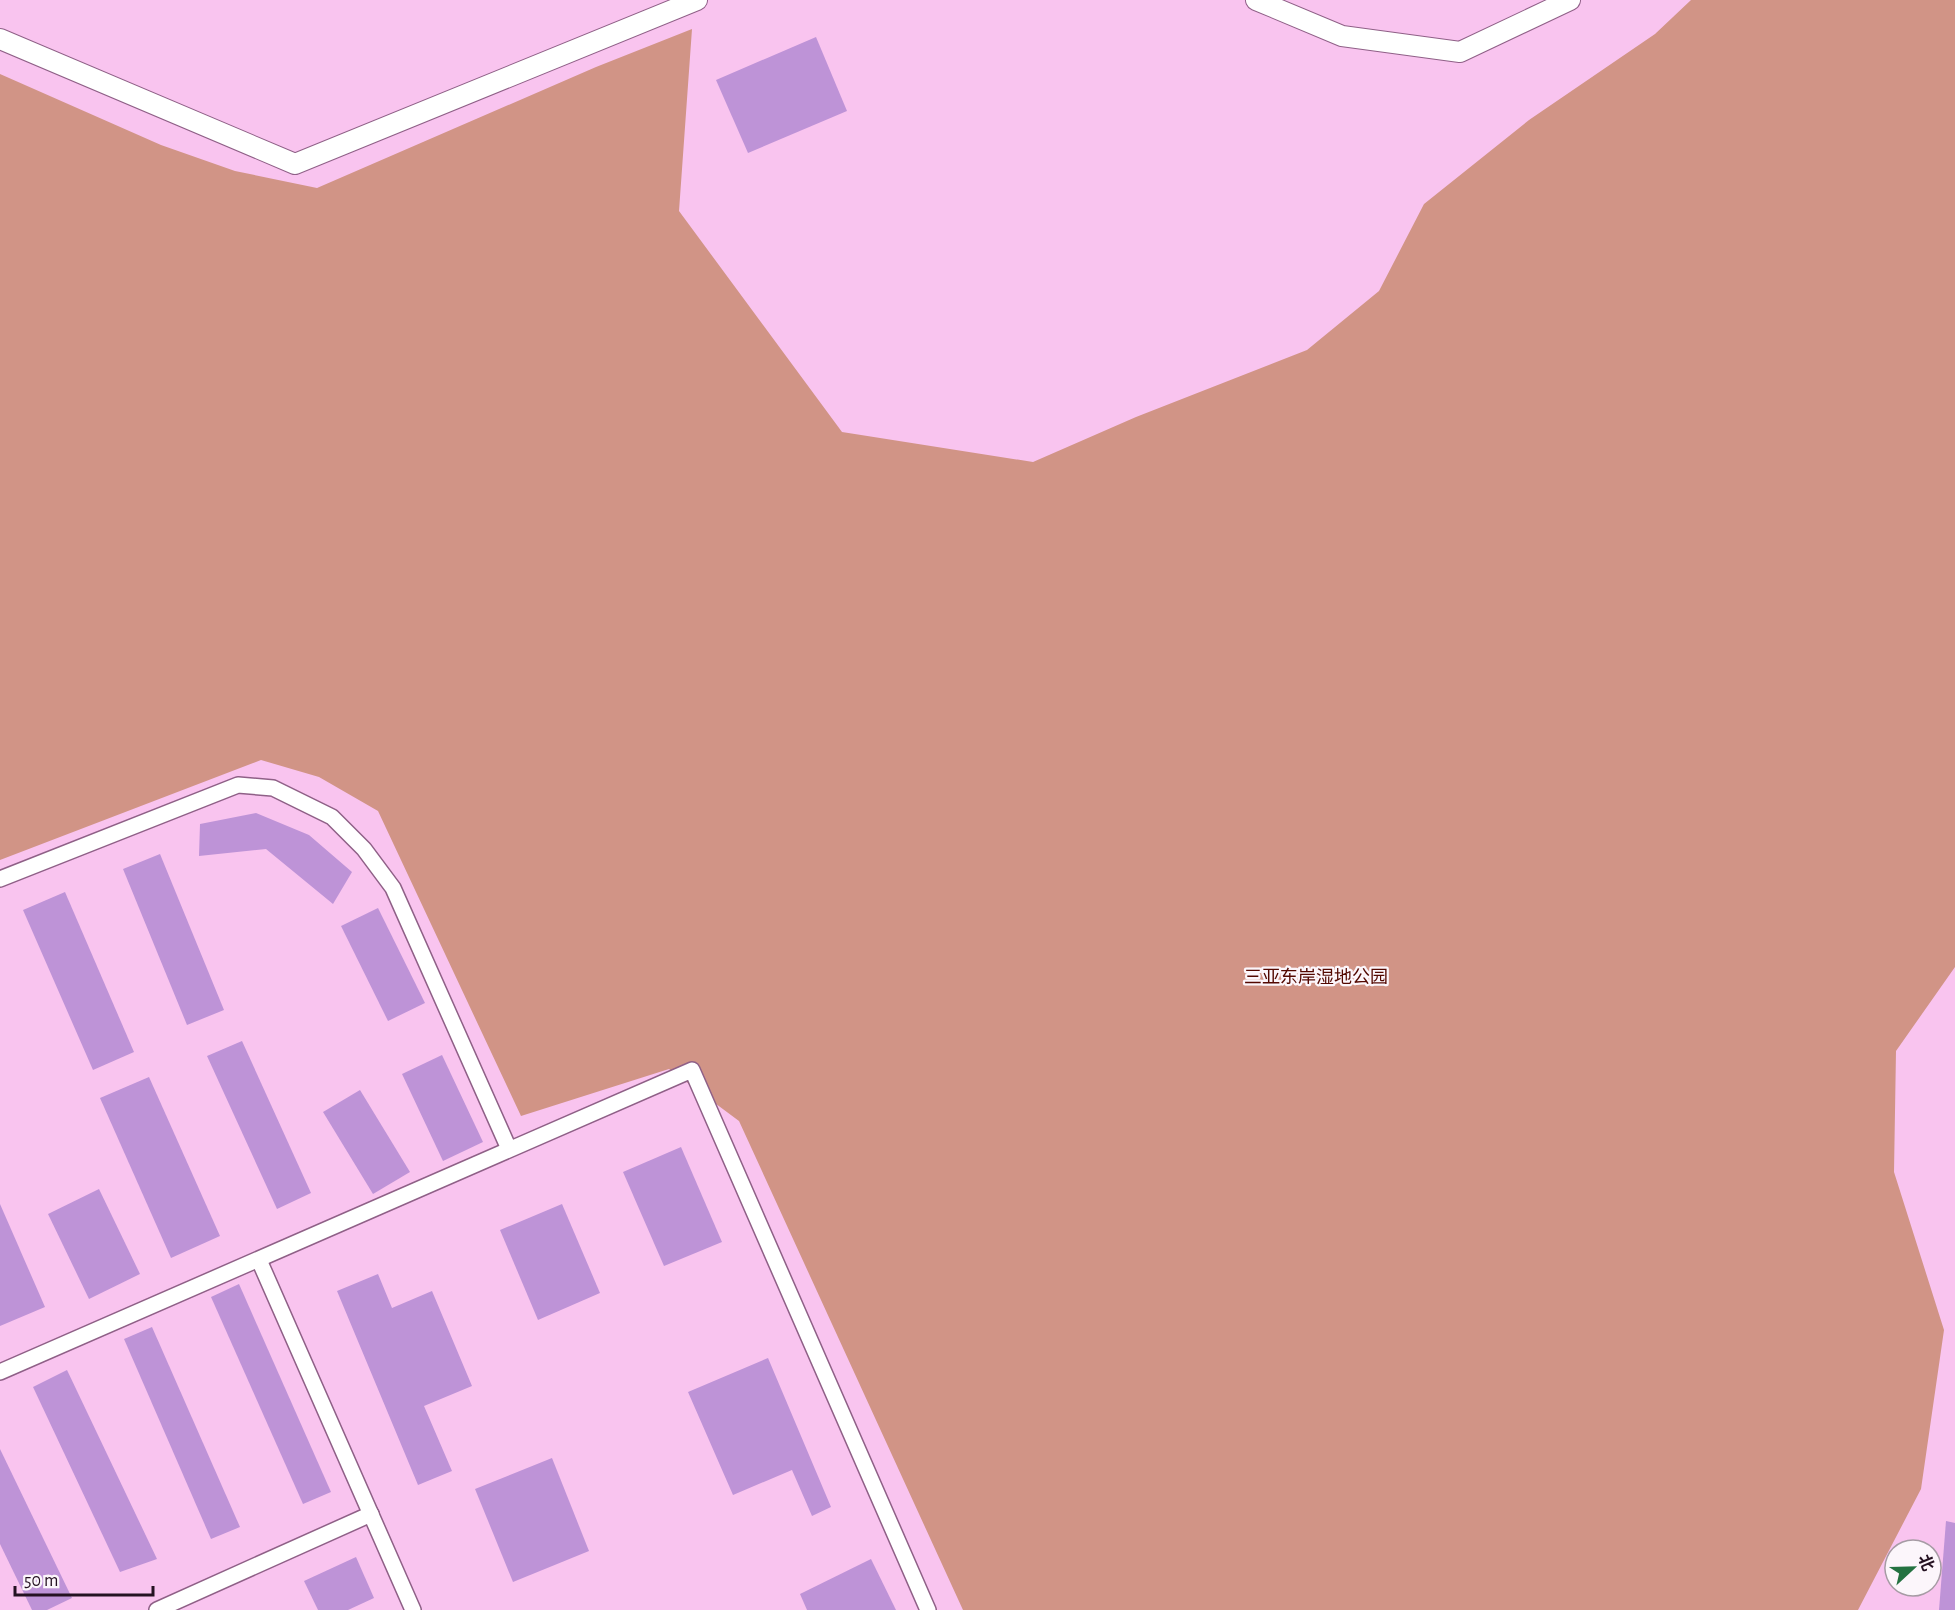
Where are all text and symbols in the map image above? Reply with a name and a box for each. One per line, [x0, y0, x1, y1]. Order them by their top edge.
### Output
park label: 三亚东岸湿地公园 [1244, 967, 1388, 987]
north arrow [1883, 1538, 1943, 1598]
text: 北 [1916, 1552, 1937, 1573]
scale bar [15, 1559, 153, 1597]
text: 50 m [24, 1572, 58, 1590]

